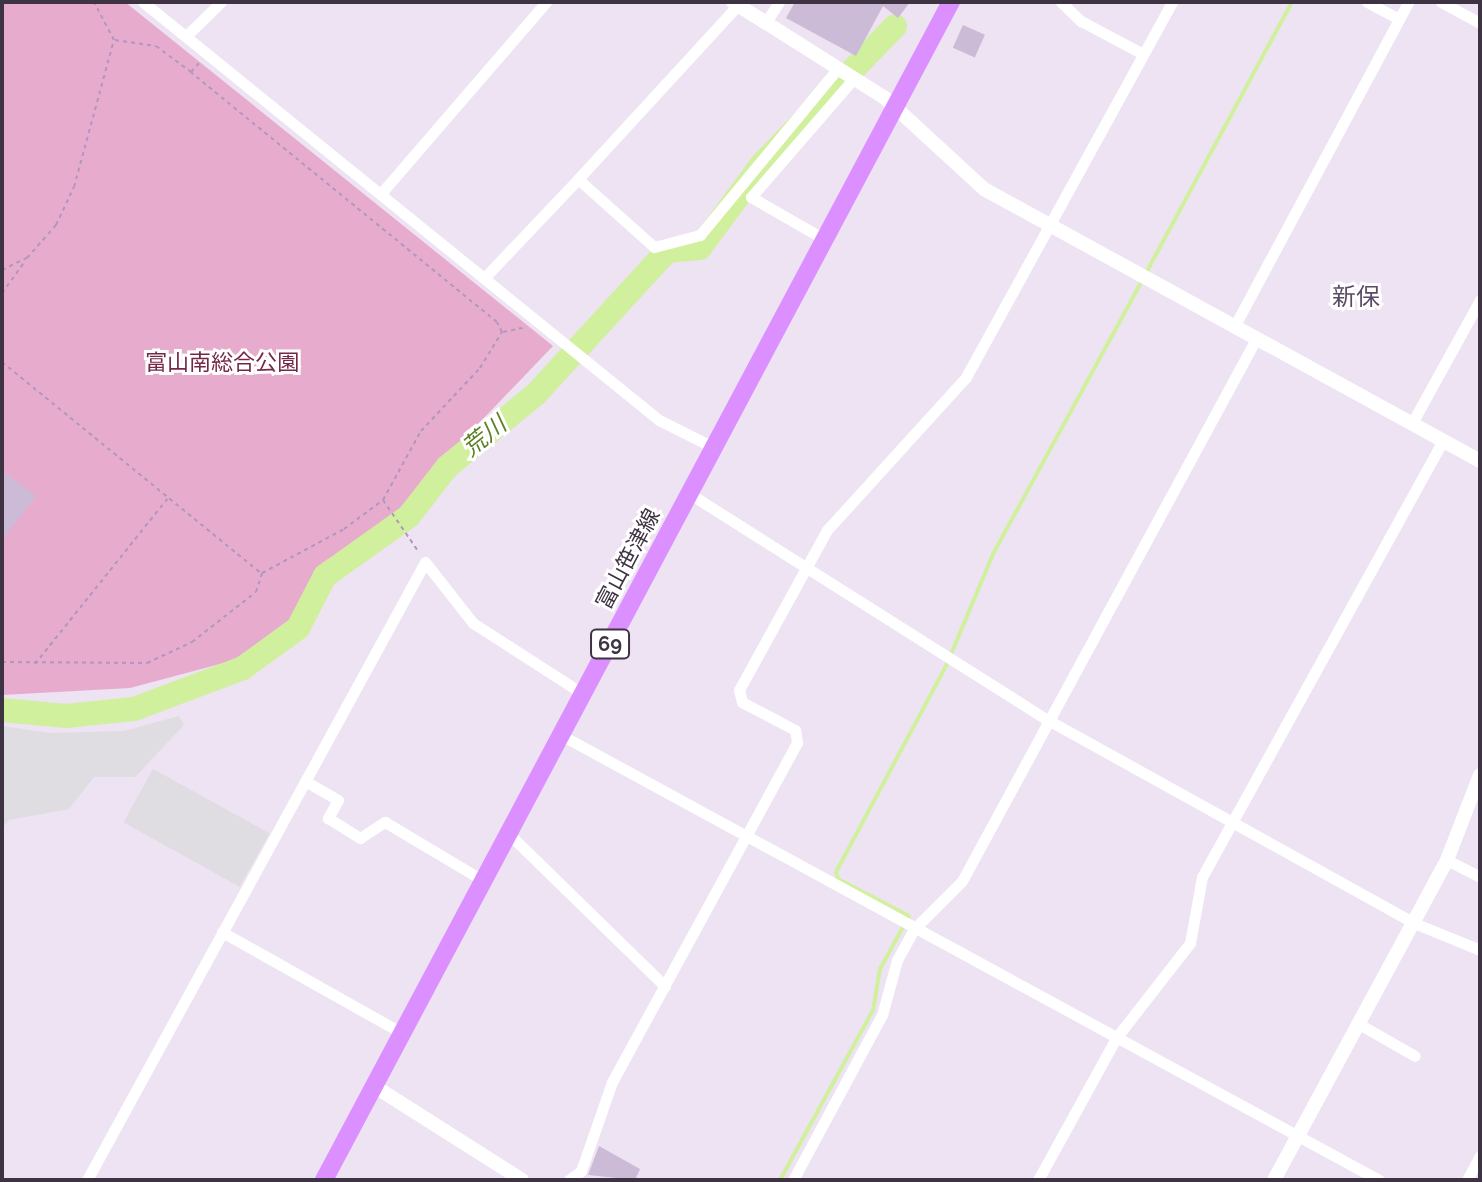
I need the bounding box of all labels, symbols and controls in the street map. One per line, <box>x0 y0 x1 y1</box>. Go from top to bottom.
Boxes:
district label: 新保 <box>1332 283 1380 311</box>
park label: 富山南総合公園 <box>145 350 299 376</box>
water label: 荒川 <box>456 410 512 462</box>
street label: 富山笹津線 <box>591 504 665 614</box>
road number: 69 <box>590 628 630 660</box>

